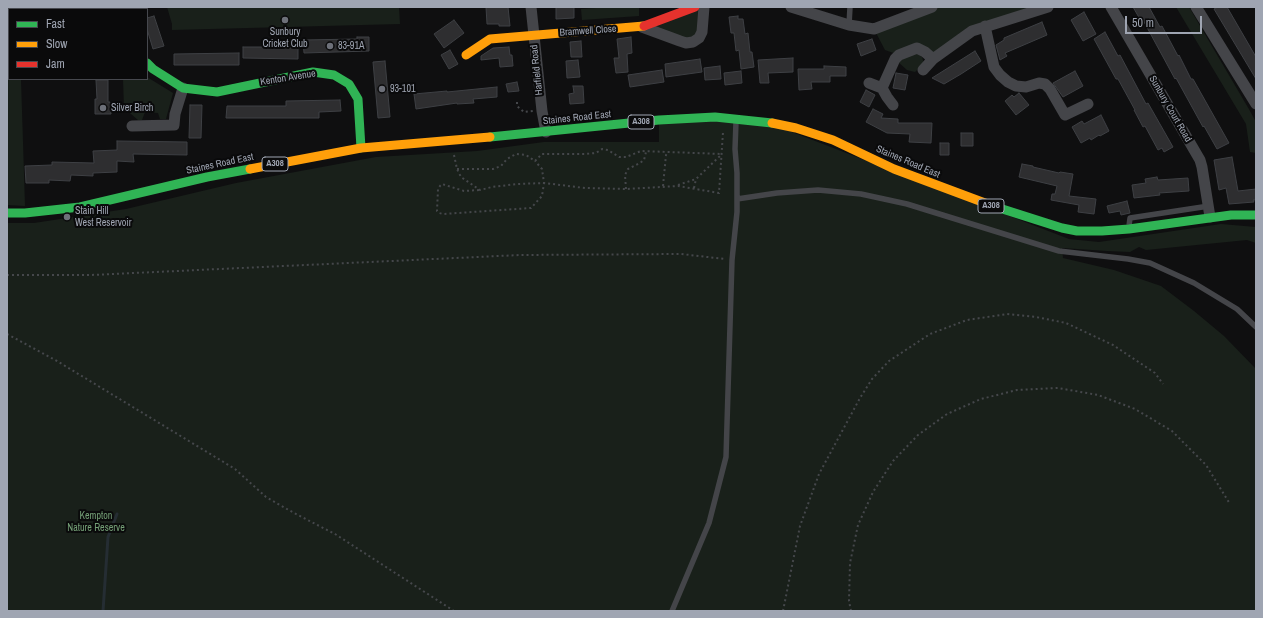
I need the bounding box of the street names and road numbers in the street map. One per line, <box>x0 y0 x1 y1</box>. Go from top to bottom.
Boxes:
street label: Bramwell Close <box>559 23 617 39</box>
street label: Harfield Road <box>528 44 546 96</box>
street label: Kenton Avenue <box>259 68 317 88</box>
street label: Sunbury Court Road <box>1146 74 1194 144</box>
street label: Staines Road East <box>542 108 612 128</box>
road number: A308 <box>628 115 654 129</box>
street label: Staines Road East <box>874 143 942 181</box>
street label: Staines Road East <box>185 151 255 177</box>
road number: A308 <box>262 157 288 171</box>
road number: A308 <box>978 199 1004 213</box>

